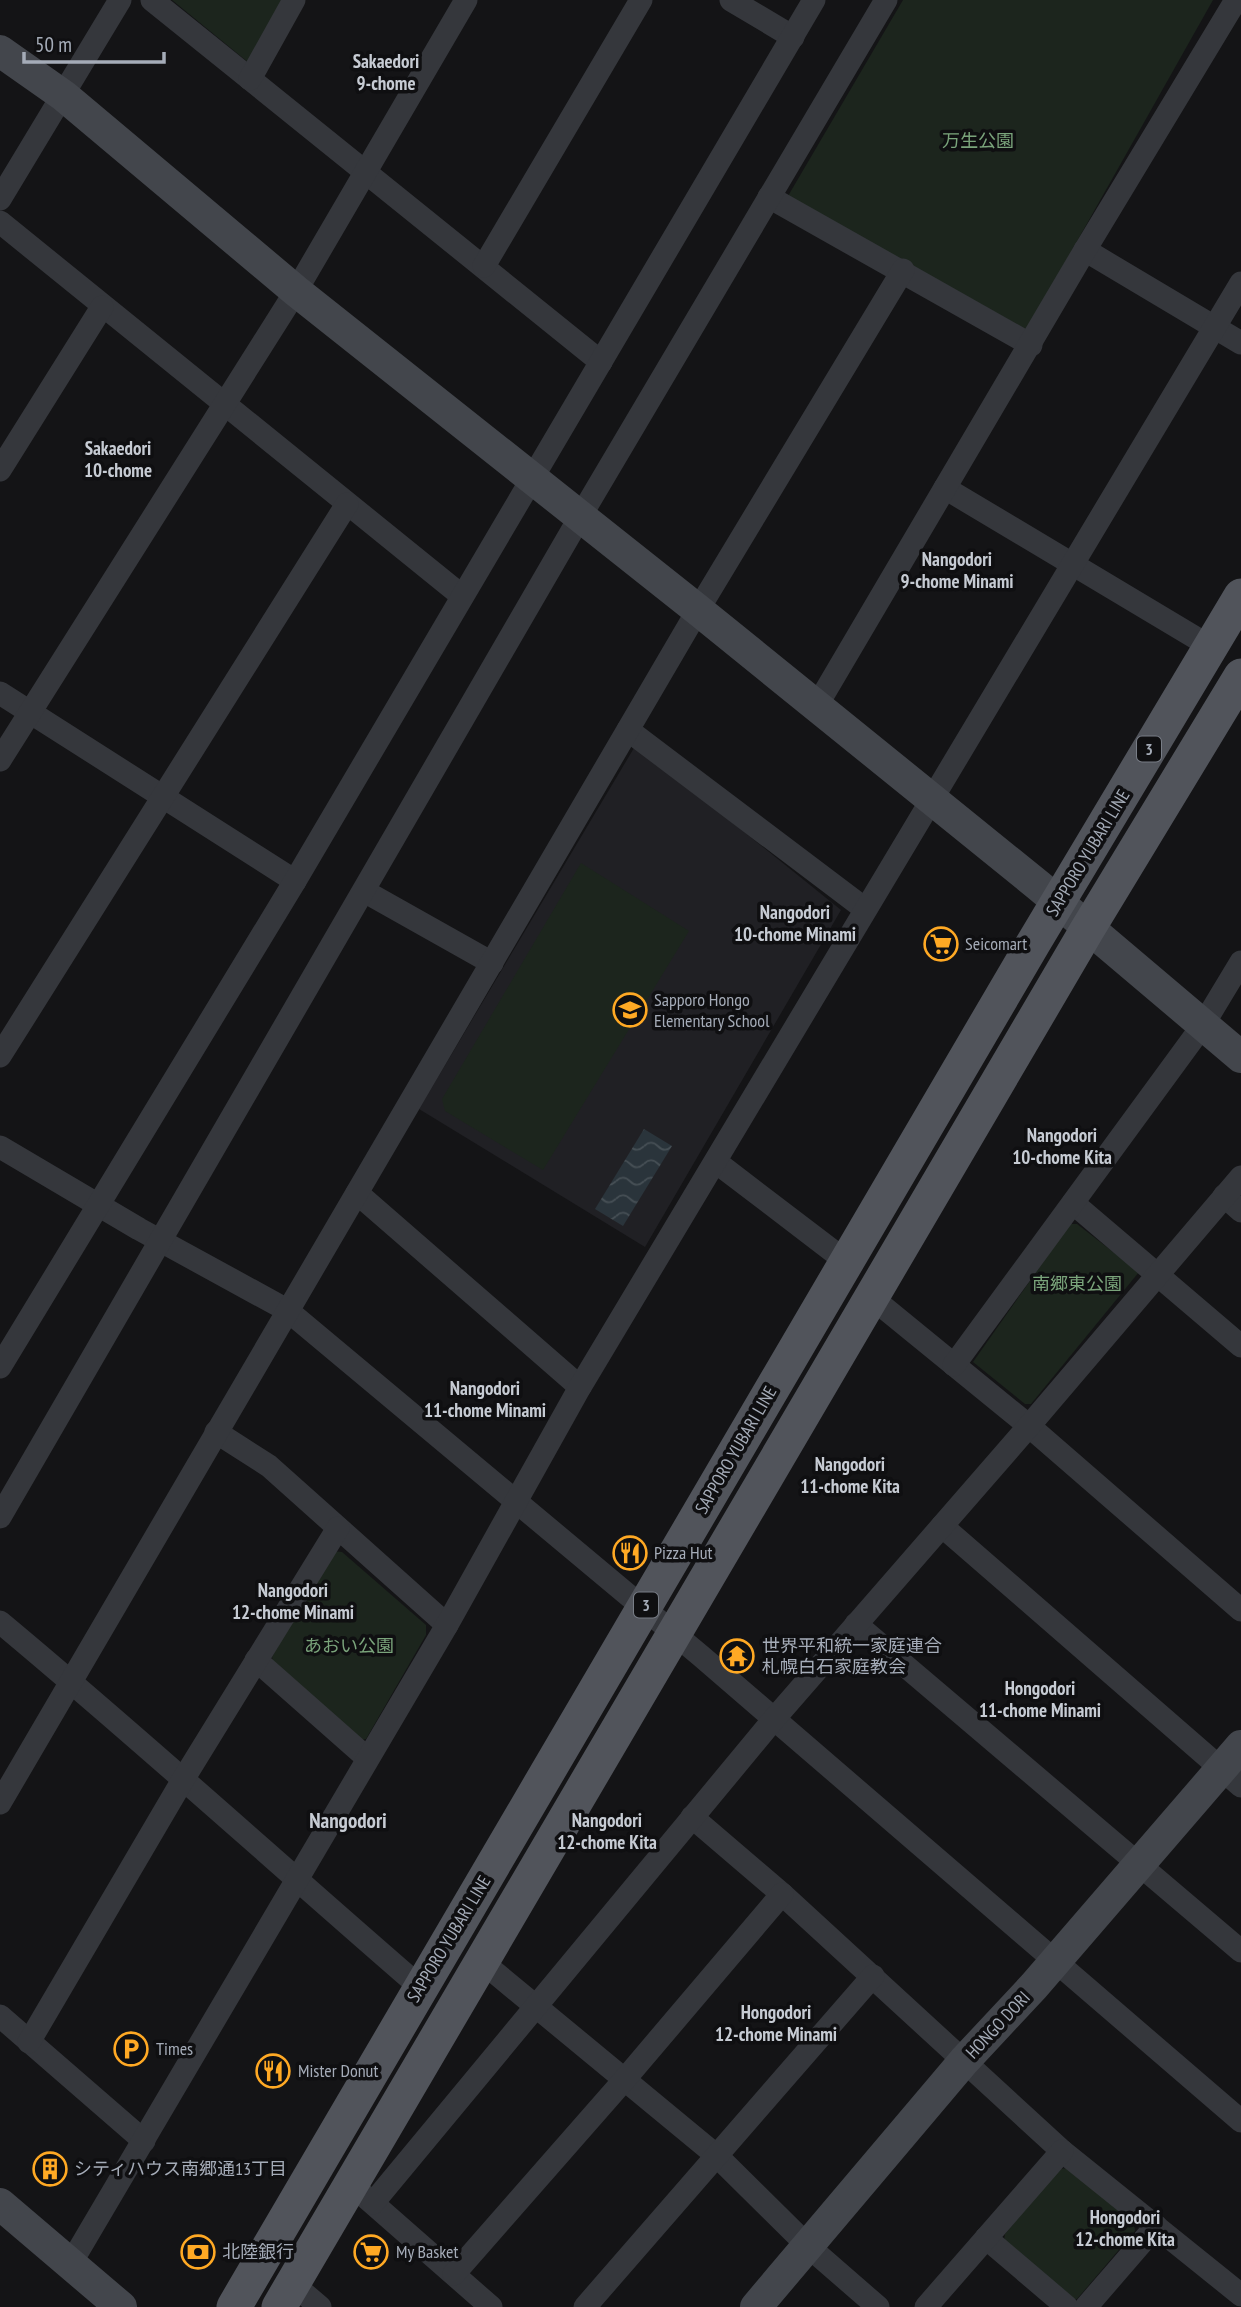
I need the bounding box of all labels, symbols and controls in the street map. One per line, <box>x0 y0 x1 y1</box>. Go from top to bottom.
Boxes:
scale bar <box>24 21 164 65</box>
text: 50 m <box>35 31 72 58</box>
district label: Sakaedori 9-chome <box>353 49 419 95</box>
park label: 万生公園 <box>942 129 1014 152</box>
district label: Sakaedori 10-chome <box>84 436 152 482</box>
district label: Nangodori 9-chome Minami <box>900 547 1014 593</box>
road number: 3 <box>1137 736 1161 762</box>
street label: SAPPORO YUBARI LINE <box>1041 785 1134 920</box>
district label: Nangodori 10-chome Minami <box>734 900 856 946</box>
supermarket icon: Seicomart <box>922 925 960 963</box>
place label: Seicomart <box>965 932 1027 955</box>
place label: Sapporo Hongo Elementary School <box>654 988 770 1032</box>
school or university icon: Sapporo Hongo Elementary School <box>611 991 649 1029</box>
district label: Nangodori 10-chome Kita <box>1012 1123 1112 1169</box>
park label: 南郷東公園 <box>1032 1272 1122 1295</box>
district label: Nangodori 11-chome Minami <box>424 1376 546 1422</box>
street label: SAPPORO YUBARI LINE <box>690 1382 781 1518</box>
district label: Nangodori 11-chome Kita <box>800 1452 900 1498</box>
restaurant icon: Pizza Hut <box>611 1534 649 1572</box>
place label: Pizza Hut <box>654 1541 712 1564</box>
district label: Nangodori 12-chome Minami <box>232 1578 354 1624</box>
road number: 3 <box>634 1592 658 1618</box>
park label: あおい公園 <box>304 1634 394 1657</box>
place label: 世界平和統一家庭連合 札幌白石家庭教会 <box>762 1634 942 1678</box>
temple icon: 世界平和統一家庭連合 札幌白石家庭教会 <box>718 1637 756 1675</box>
district label: Hongodori 11-chome Minami <box>979 1676 1101 1722</box>
district label: Nangodori <box>309 1807 387 1834</box>
district label: Nangodori 12-chome Kita <box>557 1808 657 1854</box>
street label: SAPPORO YUBARI LINE <box>402 1871 495 2006</box>
street label: HONGO DORI <box>961 1986 1035 2063</box>
district label: Hongodori 12-chome Minami <box>715 2000 837 2046</box>
parking icon: Times <box>112 2030 150 2068</box>
place label: Times <box>156 2037 193 2060</box>
restaurant icon: Mister Donut <box>254 2052 292 2090</box>
place label: Mister Donut <box>298 2059 378 2082</box>
building icon: シティハウス南郷通13丁目 <box>31 2150 69 2188</box>
place label: シティハウス南郷通13丁目 <box>74 2157 287 2180</box>
district label: Hongodori 12-chome Kita <box>1075 2205 1175 2251</box>
bank icon: 北陸銀行 <box>179 2233 217 2271</box>
supermarket icon: My Basket <box>352 2233 390 2271</box>
place label: 北陸銀行 <box>222 2240 294 2263</box>
place label: My Basket <box>396 2240 459 2263</box>

